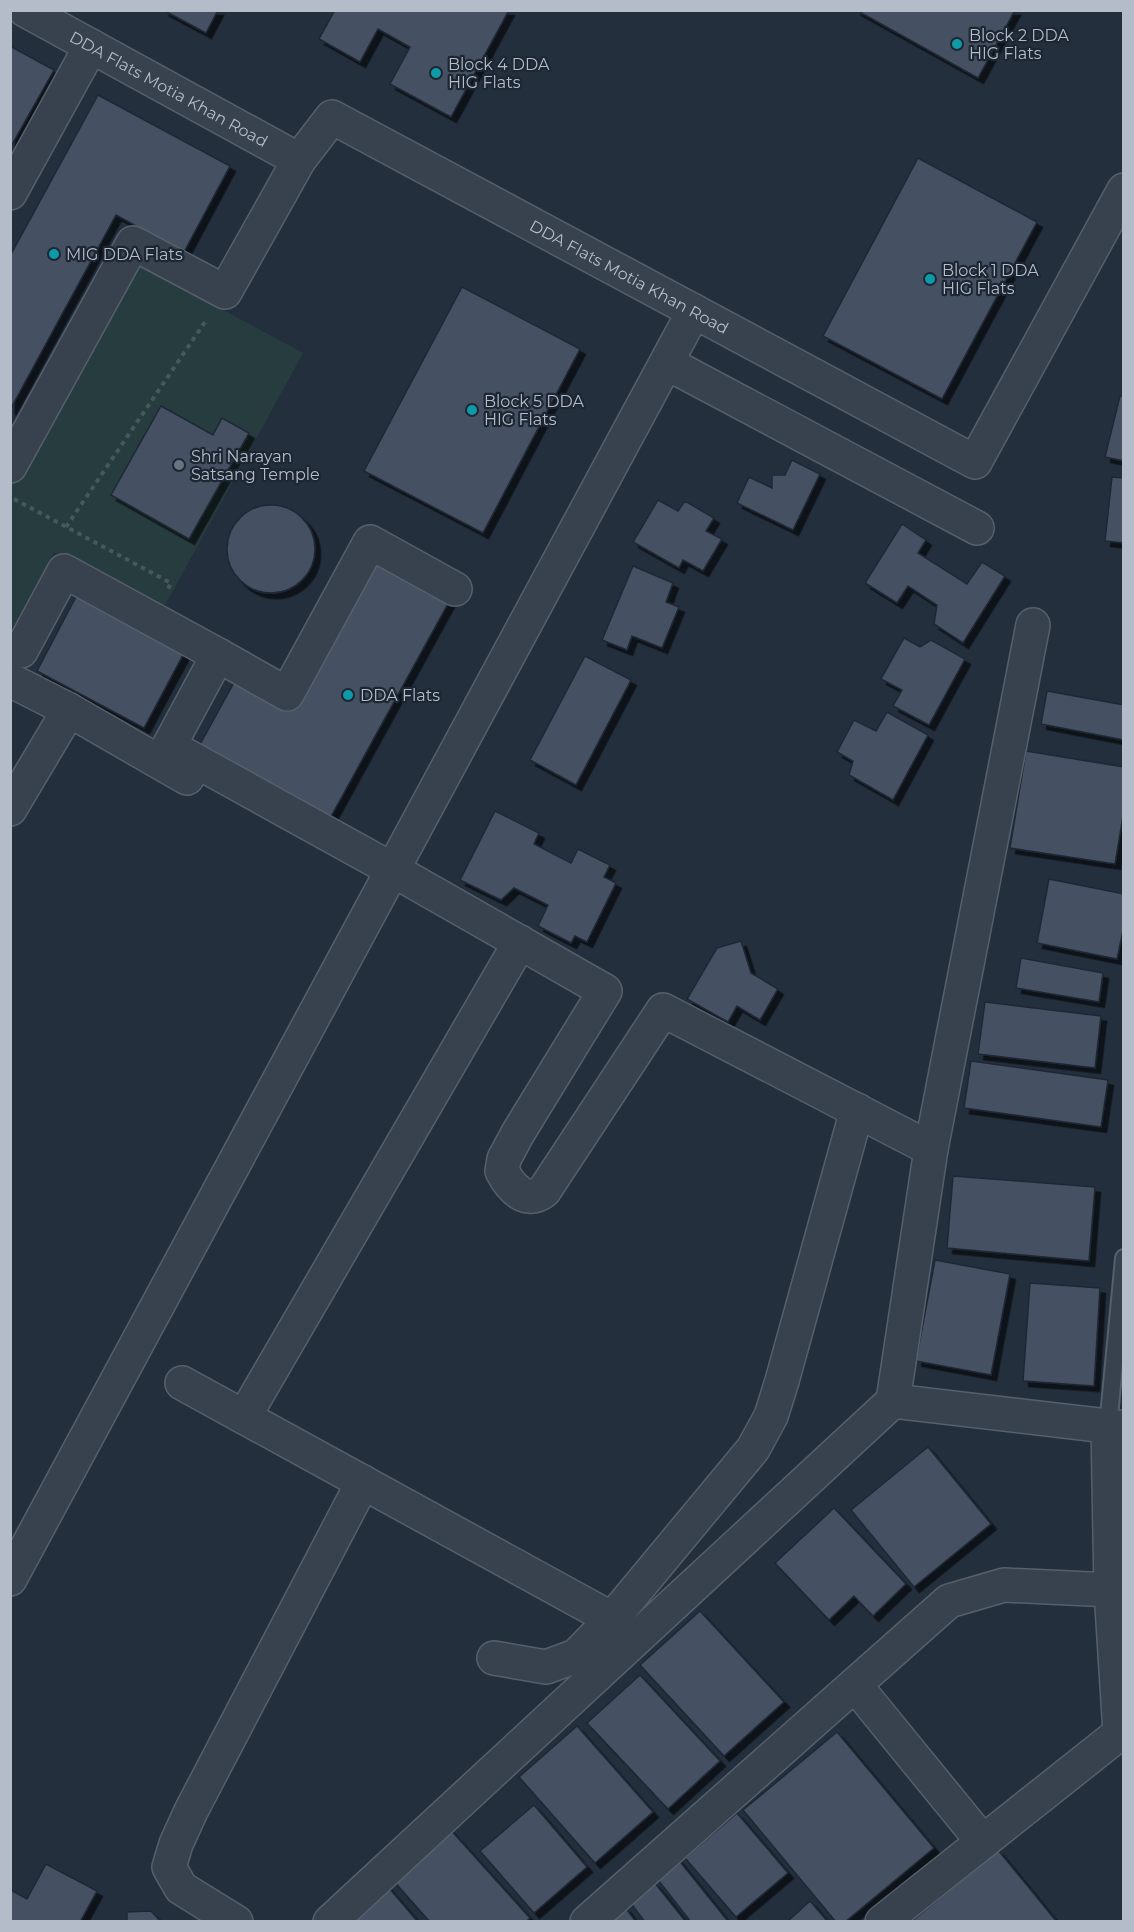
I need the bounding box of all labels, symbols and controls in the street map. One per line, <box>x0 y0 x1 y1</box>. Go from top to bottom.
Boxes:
place label: Block 2 DDA HIG Flats <box>969 26 1070 63</box>
street label: DDA Flats Motia Khan Road <box>66 27 271 151</box>
marker: Block 2 DDA HIG Flats <box>950 37 964 51</box>
place label: Block 4 DDA HIG Flats <box>448 55 550 92</box>
marker: Block 4 DDA HIG Flats <box>429 66 443 80</box>
street label: DDA Flats Motia Khan Road <box>526 216 732 338</box>
place label: MIG DDA Flats <box>66 245 183 264</box>
marker: MIG DDA Flats <box>47 247 61 261</box>
place label: Block 1 DDA HIG Flats <box>942 261 1039 298</box>
marker: Block 1 DDA HIG Flats <box>923 272 937 286</box>
place label: Block 5 DDA HIG Flats <box>484 392 585 429</box>
marker: Block 5 DDA HIG Flats <box>465 403 479 417</box>
place label: Shri Narayan Satsang Temple <box>191 447 320 484</box>
marker: Shri Narayan Satsang Temple <box>172 458 186 472</box>
place label: DDA Flats <box>360 686 440 705</box>
marker: DDA Flats <box>341 688 355 702</box>

